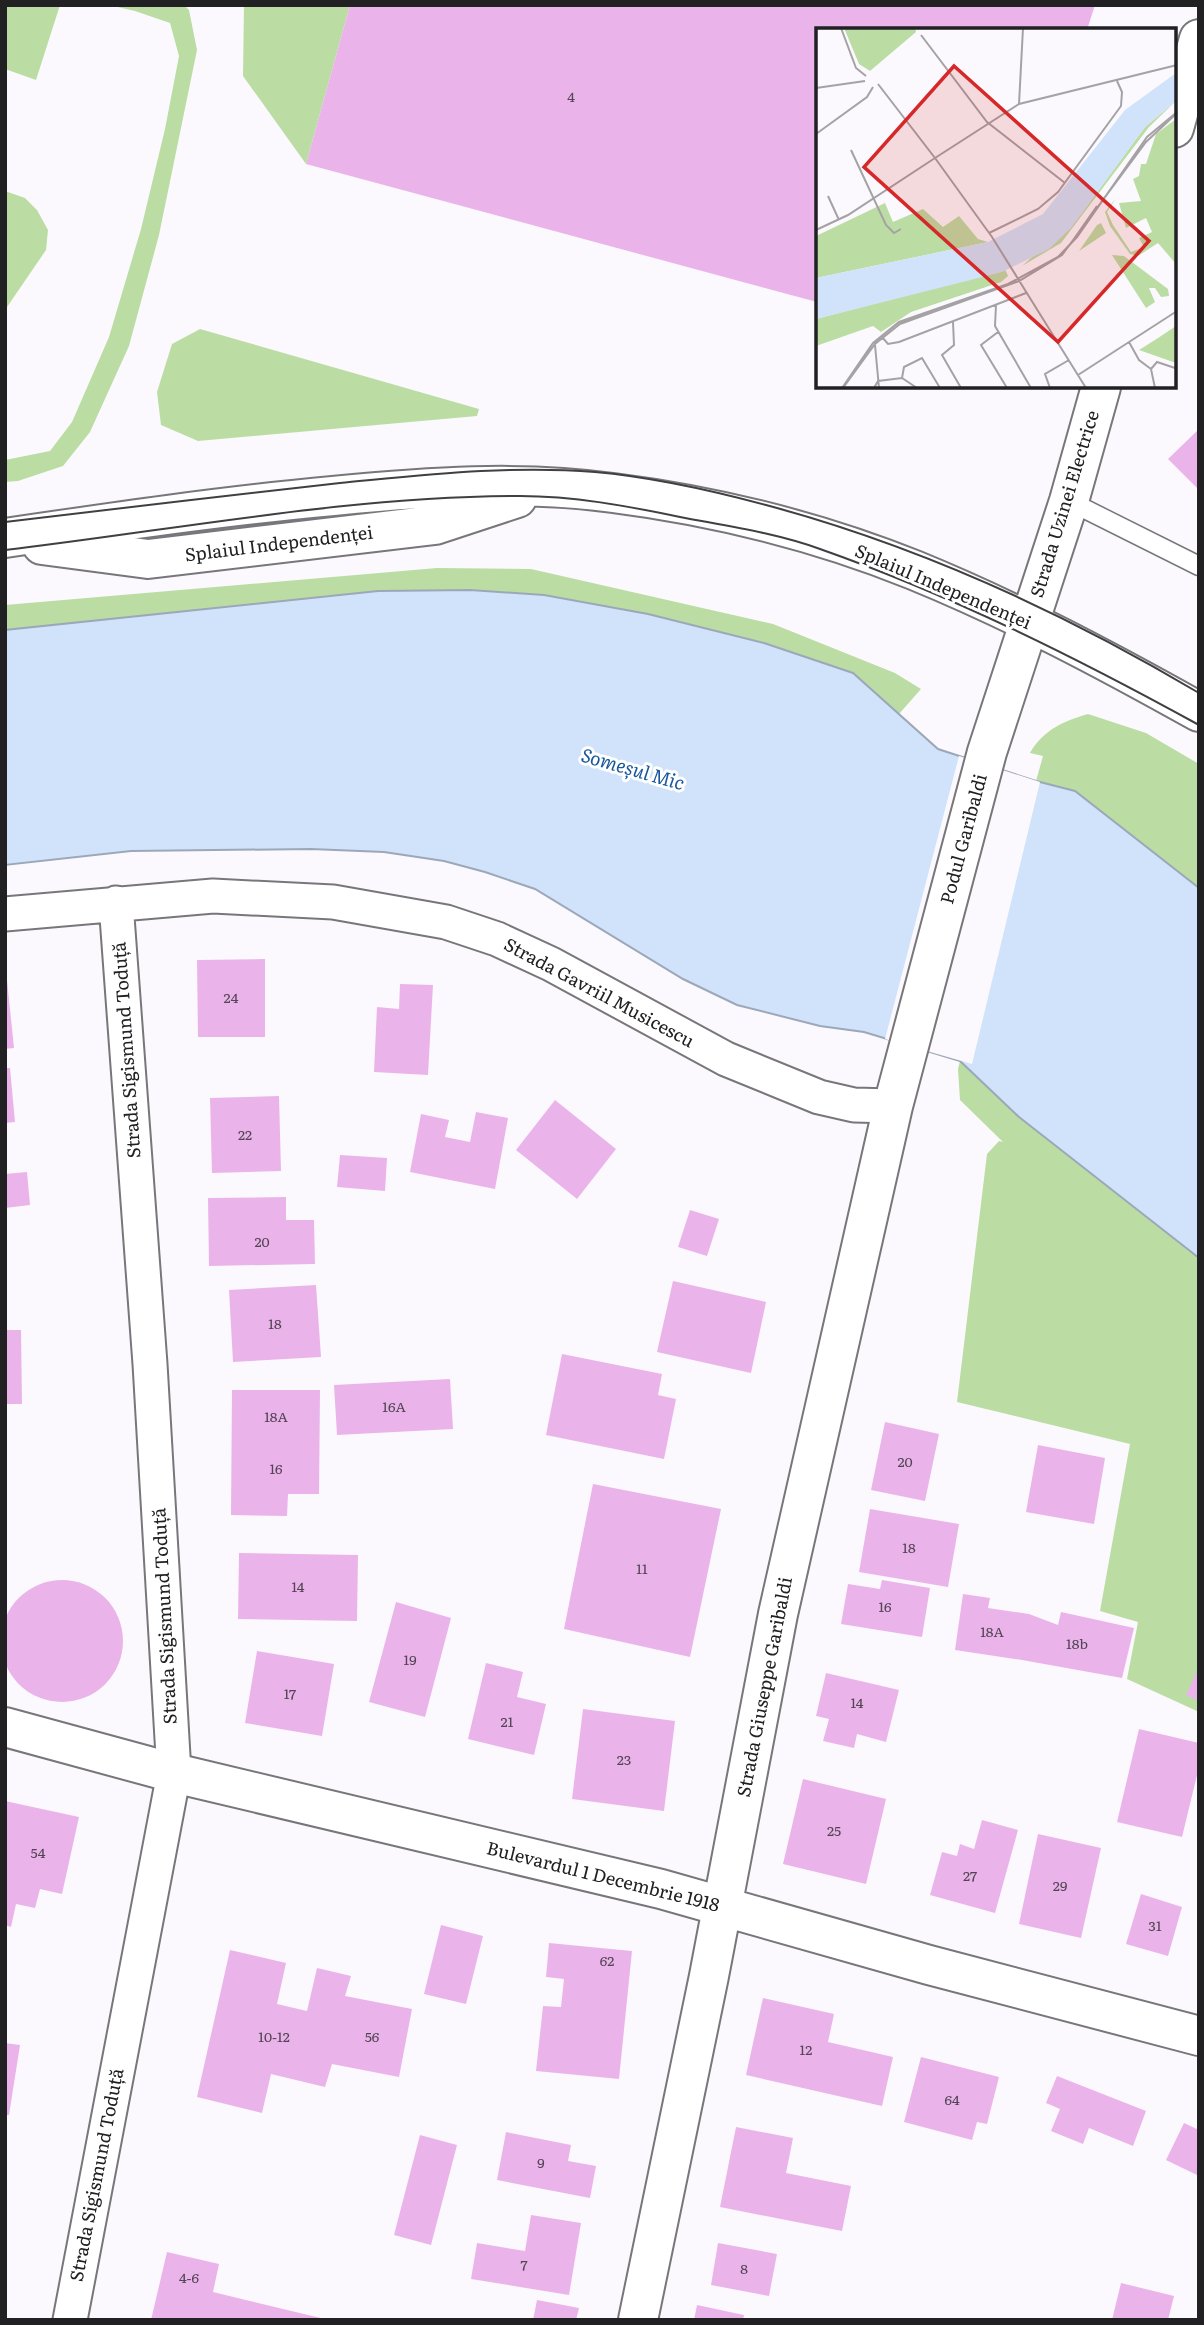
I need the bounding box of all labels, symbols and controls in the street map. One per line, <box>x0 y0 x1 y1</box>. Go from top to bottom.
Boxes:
inset map <box>816 28 1176 388</box>
house number: 4 <box>567 86 575 106</box>
street label: Strada Uzinei Electrice <box>1022 407 1105 601</box>
street label: Splaiul Independenței <box>183 518 375 567</box>
street label: Splaiul Independenței <box>851 536 1036 635</box>
water label: Someșul Mic <box>578 740 688 796</box>
street label: Podul Garibaldi <box>932 770 993 907</box>
street label: Strada Gavriil Musicescu <box>500 930 700 1053</box>
street label: Strada Sigismund Toduță <box>104 941 147 1159</box>
house number: 24 <box>224 987 239 1007</box>
house number: 22 <box>238 1124 252 1144</box>
house number: 20 <box>254 1231 270 1251</box>
house number: 18 <box>268 1313 282 1333</box>
house number: 16A <box>382 1396 406 1416</box>
house number: 18A <box>264 1406 289 1426</box>
house number: 20 <box>897 1451 913 1471</box>
house number: 16 <box>269 1458 283 1478</box>
street label: Strada Sigismund Toduță <box>144 1507 183 1725</box>
house number: 18 <box>902 1537 916 1557</box>
house number: 11 <box>636 1558 648 1578</box>
street label: Strada Giuseppe Garibaldi <box>729 1574 798 1799</box>
house number: 14 <box>292 1576 305 1596</box>
house number: 16 <box>878 1596 892 1616</box>
house number: 18A <box>980 1621 1005 1641</box>
house number: 18b <box>1066 1633 1088 1653</box>
house number: 19 <box>403 1649 417 1669</box>
house number: 17 <box>284 1683 296 1703</box>
house number: 14 <box>851 1692 864 1712</box>
house number: 21 <box>501 1711 514 1731</box>
house number: 23 <box>617 1749 631 1769</box>
house number: 25 <box>827 1820 841 1840</box>
street label: Bulevardul 1 Decembrie 1918 <box>484 1833 723 1918</box>
house number: 54 <box>31 1842 46 1862</box>
house number: 27 <box>963 1865 977 1885</box>
house number: 29 <box>1053 1875 1067 1895</box>
house number: 31 <box>1148 1915 1162 1935</box>
house number: 62 <box>600 1950 614 1970</box>
house number: 10-12 <box>258 2026 290 2046</box>
house number: 56 <box>365 2026 380 2046</box>
house number: 12 <box>800 2039 812 2059</box>
street label: Strada Sigismund Toduță <box>62 2065 130 2284</box>
house number: 64 <box>944 2089 960 2109</box>
house number: 9 <box>537 2152 545 2172</box>
house number: 7 <box>520 2254 528 2274</box>
house number: 8 <box>740 2258 748 2278</box>
house number: 4-6 <box>179 2267 200 2287</box>

